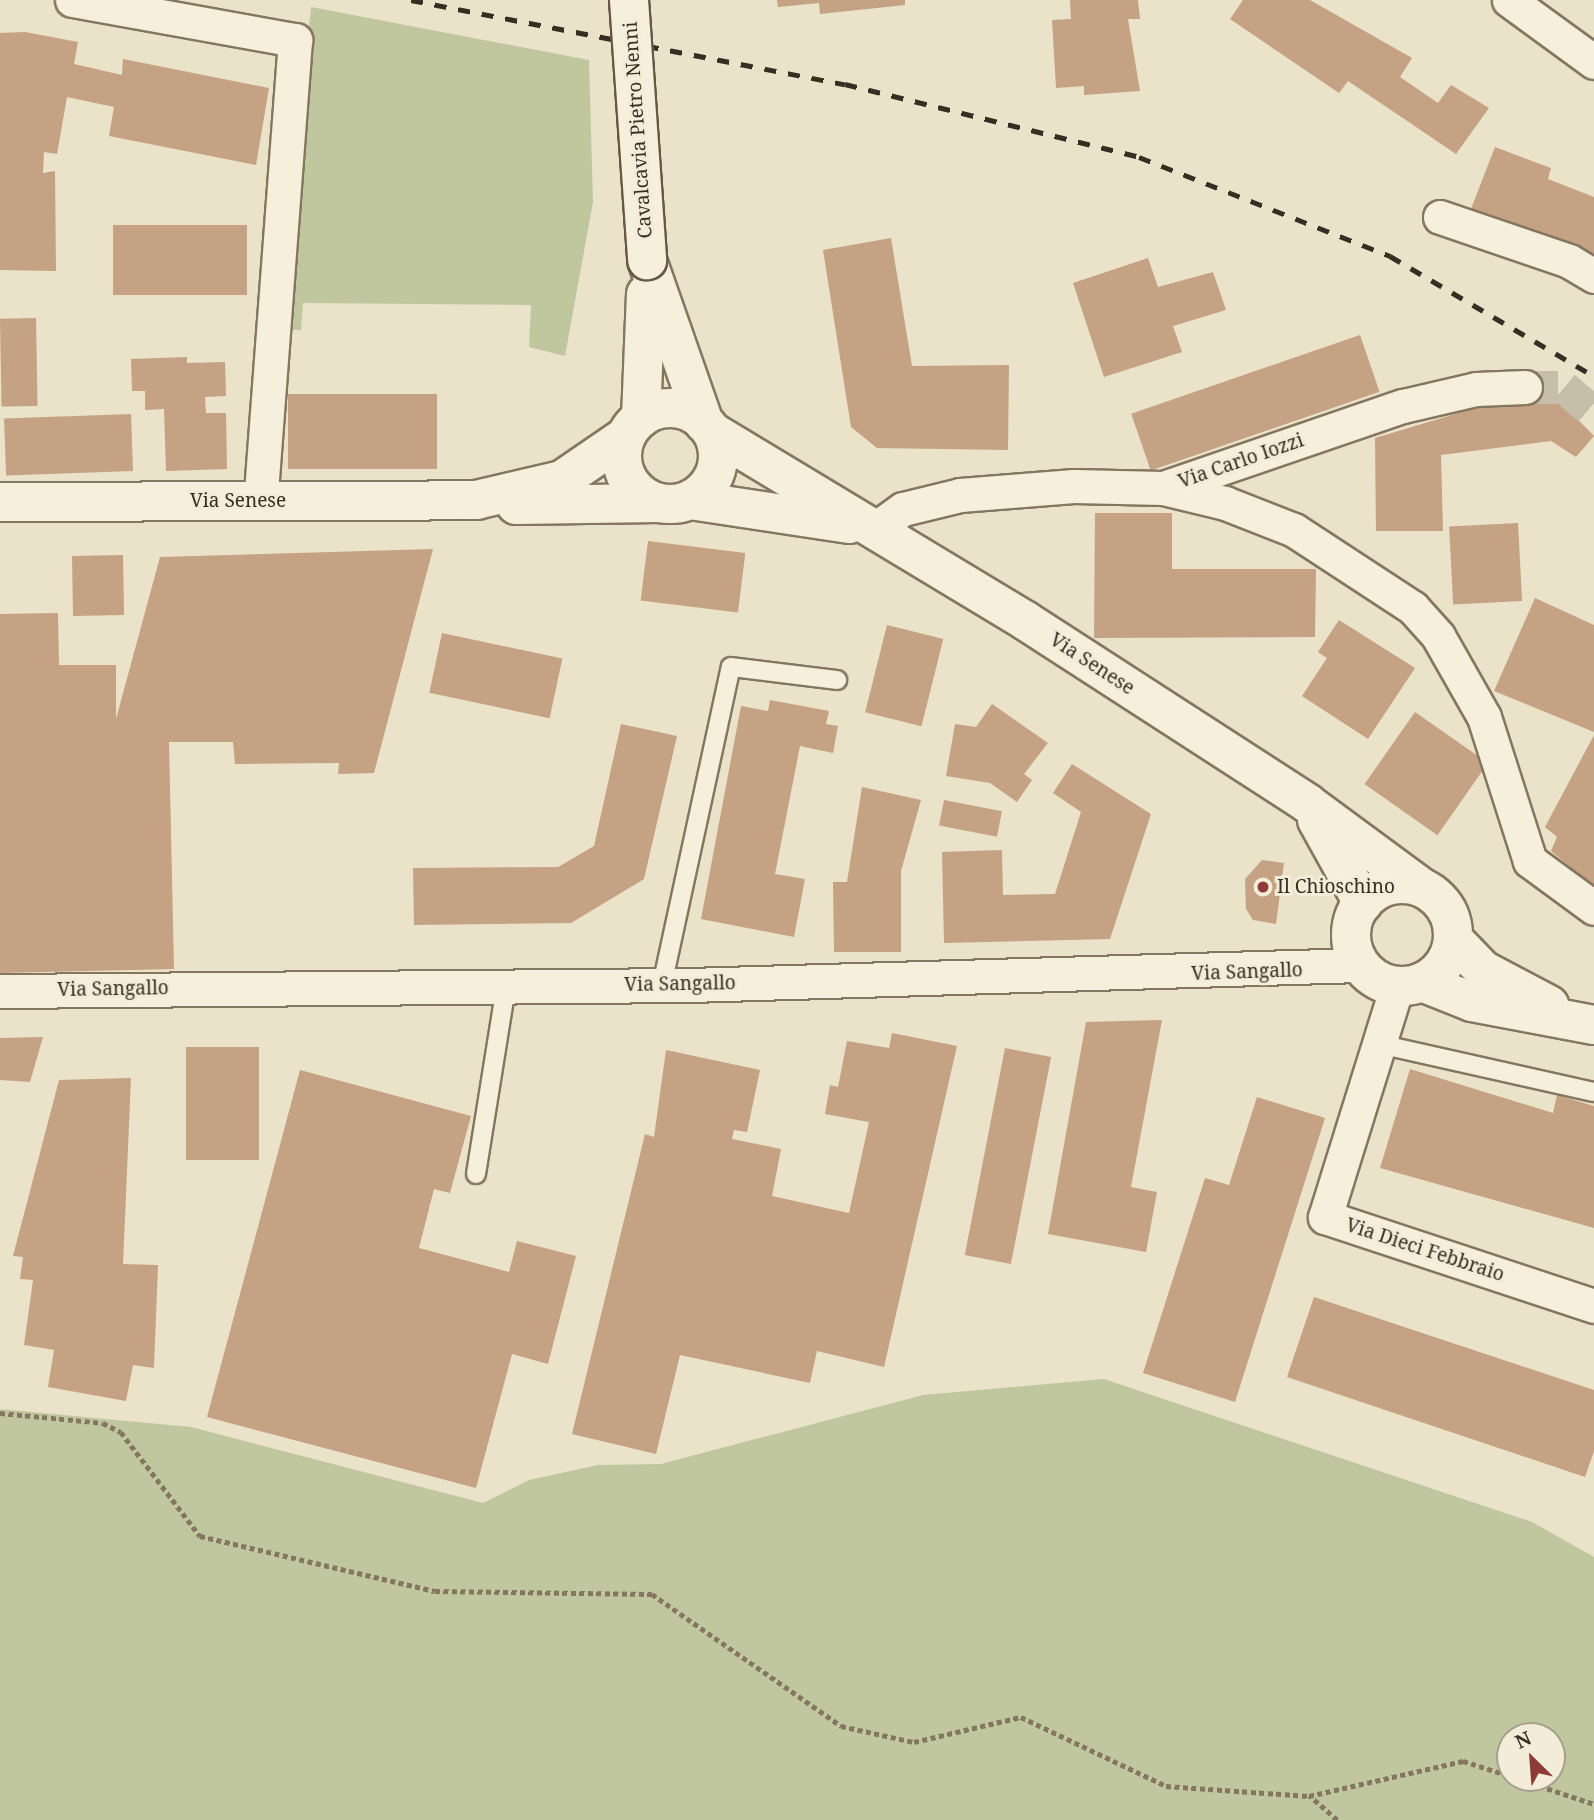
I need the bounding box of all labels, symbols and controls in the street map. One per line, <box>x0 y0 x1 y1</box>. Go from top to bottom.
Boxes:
street label: Cavalcavia Pietro Nenni <box>619 21 657 239</box>
street label: Via Carlo Iozzi <box>1175 429 1307 493</box>
street label: Via Senese <box>190 490 286 512</box>
street label: Via Senese <box>1045 628 1139 700</box>
place label: Il Chioschino <box>1277 876 1395 898</box>
marker: Il Chioschino <box>1255 879 1271 895</box>
street label: Via Sangallo <box>1191 959 1303 985</box>
street label: Via Sangallo <box>624 972 736 996</box>
street label: Via Sangallo <box>57 977 169 1001</box>
street label: Via Dieci Febbraio <box>1343 1214 1507 1286</box>
north arrow <box>1496 1722 1566 1792</box>
text: N <box>1511 1725 1535 1755</box>

